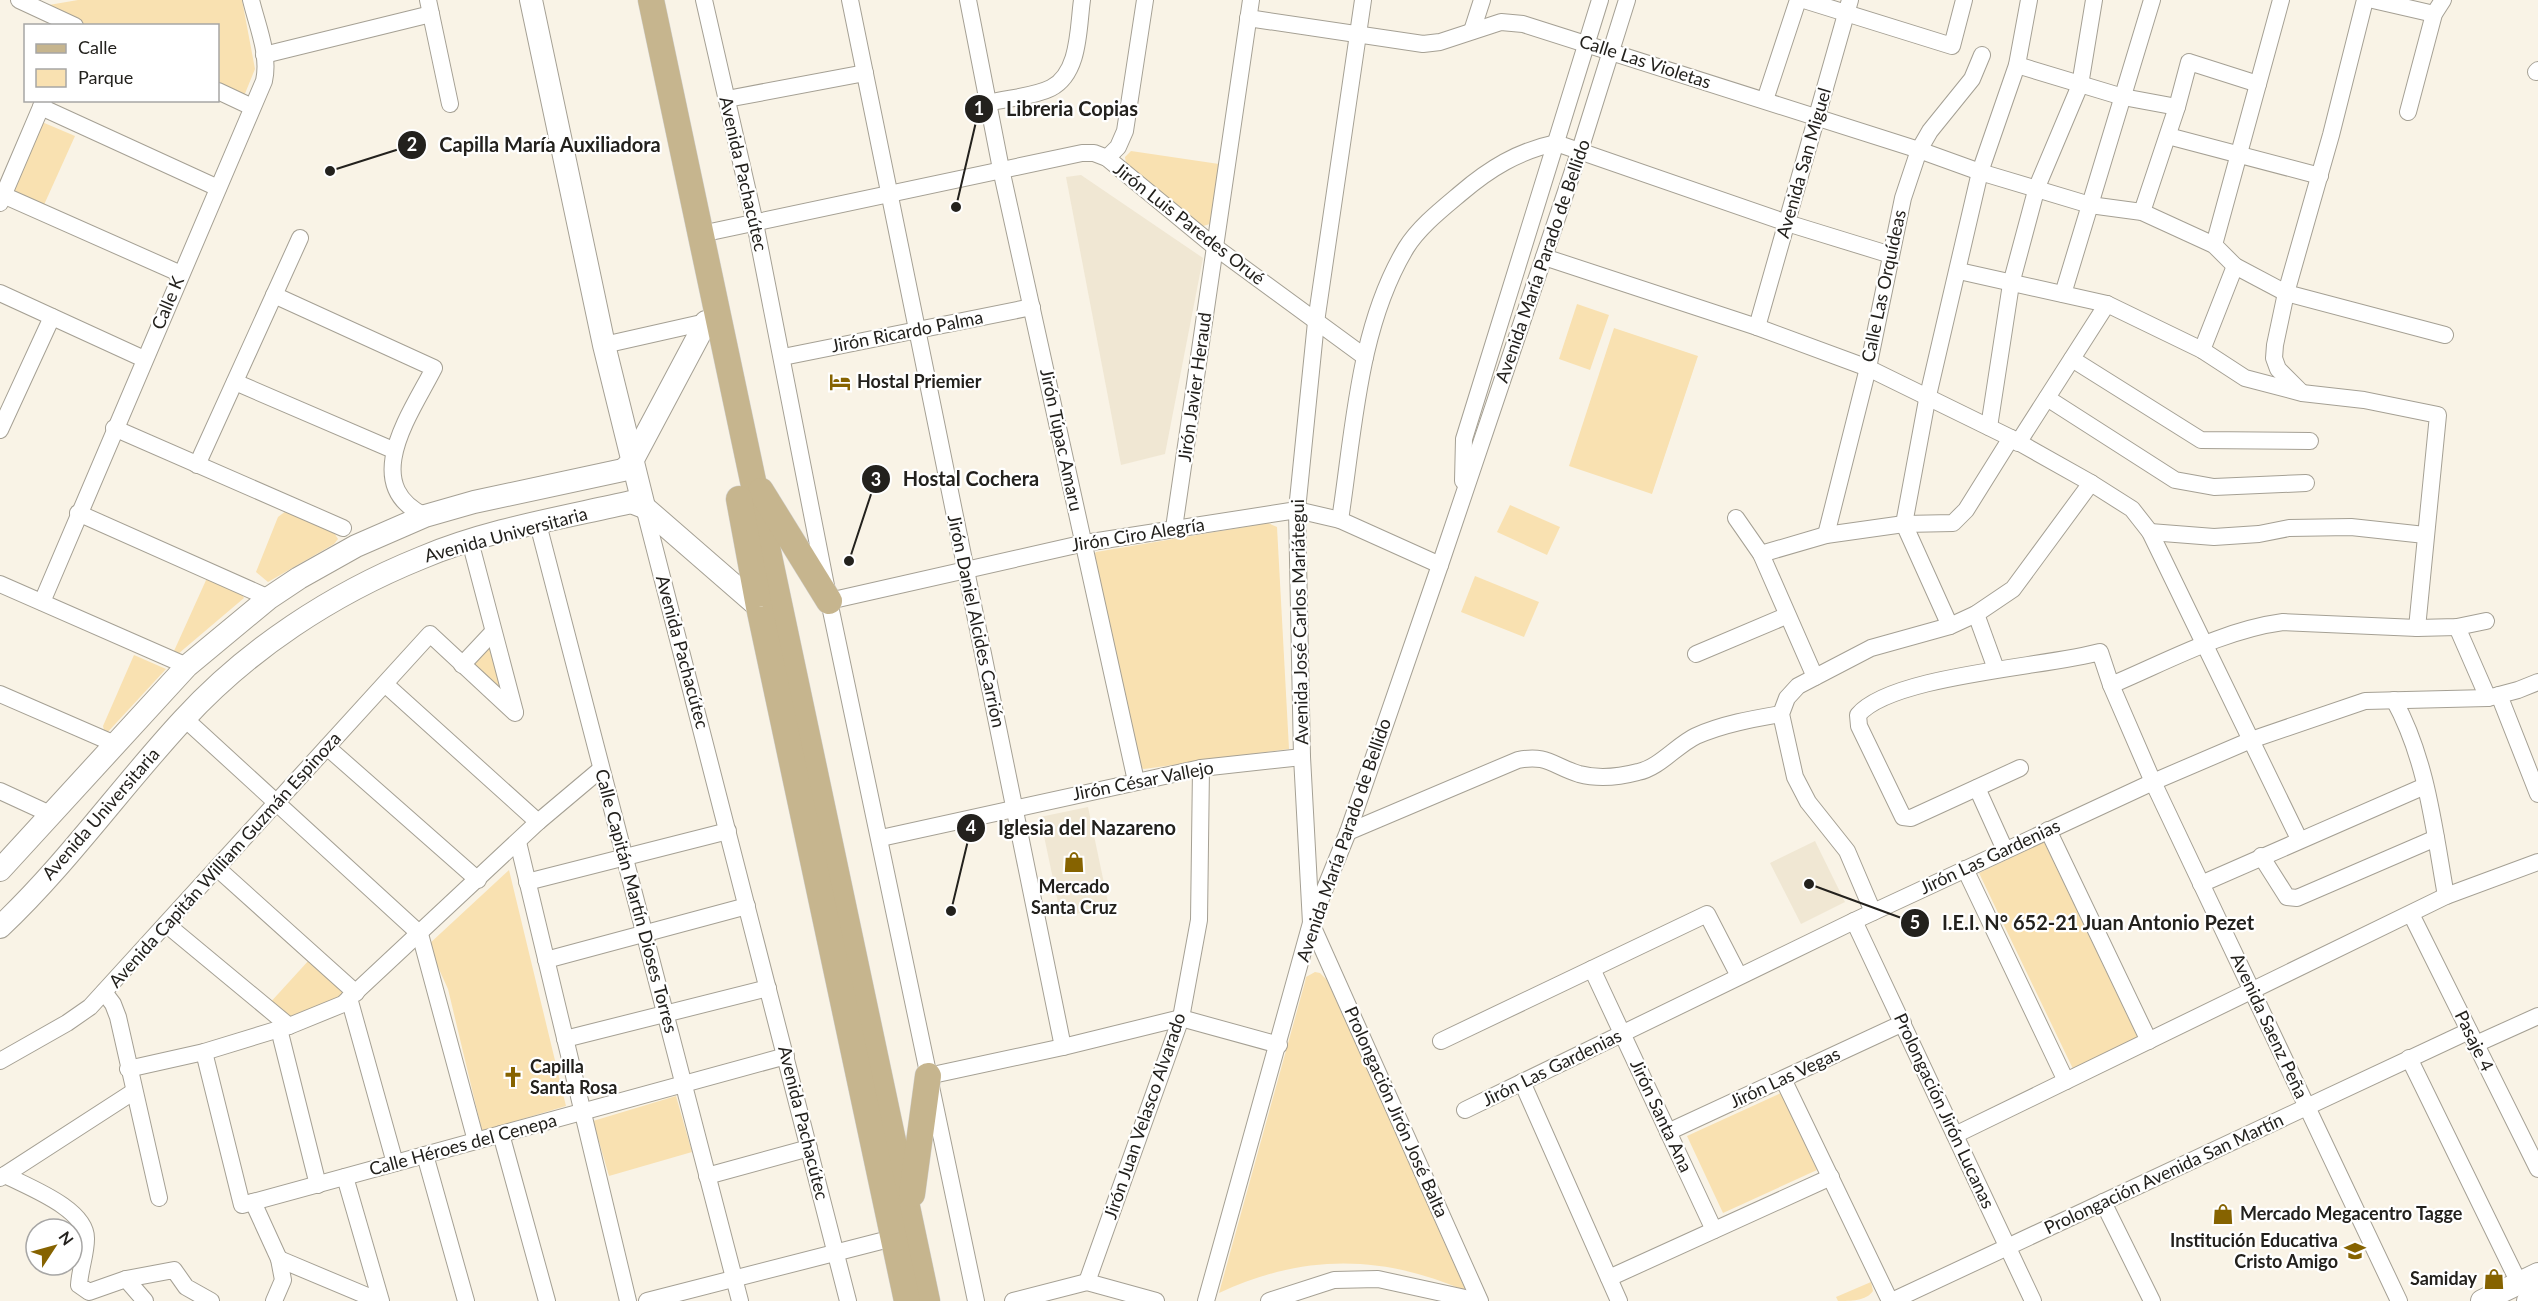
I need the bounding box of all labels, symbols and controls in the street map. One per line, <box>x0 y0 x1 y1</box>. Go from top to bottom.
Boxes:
legend <box>24 24 219 102</box>
street label: Calle Las Violetas <box>1577 29 1714 93</box>
text: Calle <box>78 36 117 58</box>
text: Parque <box>78 66 133 88</box>
street label: Avenida San Miguel <box>1771 85 1835 240</box>
callout: Libreria Copias <box>964 90 1150 128</box>
street label: Avenida Pachacútec <box>715 94 773 254</box>
text: Libreria Copias <box>1006 96 1138 120</box>
text: 1 <box>974 97 984 119</box>
callout: Capilla María Auxiliadora <box>397 126 673 164</box>
text: Capilla María Auxiliadora <box>439 132 661 156</box>
text: 2 <box>407 133 417 155</box>
street label: Avenida María Parado de Bellido <box>1490 136 1594 385</box>
street label: Jirón Luis Paredes Orué <box>1110 157 1270 289</box>
street label: Calle Las Orquídeas <box>1856 207 1910 364</box>
street label: Calle K <box>146 273 188 332</box>
street label: Jirón Ricardo Palma <box>829 305 985 357</box>
street label: Jirón Javier Heraud <box>1173 311 1215 463</box>
street label: Jirón Túpac Amaru <box>1036 366 1088 513</box>
hotel icon: Hostal Priemier <box>828 370 852 394</box>
place label: Hostal Priemier <box>857 370 982 392</box>
callout: Hostal Cochera <box>861 460 1051 498</box>
text: Hostal Cochera <box>903 466 1039 490</box>
text: 3 <box>871 468 881 490</box>
street label: Avenida José Carlos Mariátegui <box>1286 499 1312 745</box>
street label: Avenida Universitaria <box>422 502 590 566</box>
street label: Jirón Daniel Alcides Carrión <box>944 512 1010 729</box>
street label: Jirón Ciro Alegría <box>1070 513 1206 555</box>
street label: Avenida Pachacútec <box>652 572 714 731</box>
street label: Avenida María Parado de Bellido <box>1291 715 1395 964</box>
street label: Avenida Capitán William Guzmán Espinoza <box>104 727 345 992</box>
street label: Avenida Universitaria <box>37 743 164 884</box>
street label: Jirón César Vallejo <box>1070 756 1215 804</box>
street label: Calle Capitán Martín Dioses Torres <box>591 766 683 1035</box>
callout: Iglesia del Nazareno <box>956 809 1187 847</box>
street label: Jirón Las Gardenias <box>1916 814 2063 898</box>
text: Iglesia del Nazareno <box>998 815 1176 839</box>
text: 4 <box>966 816 976 838</box>
shop icon: Mercado Santa Cruz <box>1062 850 1086 874</box>
place label: Mercado Santa Cruz <box>1031 875 1117 918</box>
callout: I.E.I. N° 652-21 Juan Antonio Pezet <box>1900 904 2267 942</box>
text: I.E.I. N° 652-21 Juan Antonio Pezet <box>1942 910 2255 934</box>
text: 5 <box>1910 911 1920 933</box>
street label: Avenida Saenz Peña <box>2227 949 2313 1102</box>
street label: Prolongación Jirón José Balta <box>1340 1003 1454 1221</box>
street label: Pasaje 4 <box>2451 1006 2499 1075</box>
street label: Prolongación Jirón Lucanas <box>1890 1009 2000 1212</box>
street label: Jirón Juan Velasco Alvarado <box>1098 1010 1190 1222</box>
street label: Jirón Las Gardenias <box>1478 1024 1625 1110</box>
street label: Jirón Las Vegas <box>1726 1042 1843 1112</box>
street label: Avenida Pachacútec <box>774 1043 834 1203</box>
place label: Capilla Santa Rosa <box>530 1055 617 1098</box>
street label: Jirón Santa Ana <box>1626 1056 1698 1175</box>
church icon: Capilla Santa Rosa <box>501 1065 525 1089</box>
street label: Calle Héroes del Cenepa <box>367 1108 559 1180</box>
street label: Prolongación Avenida San Martín <box>2041 1108 2287 1238</box>
shop icon: Mercado Megacentro Tagge <box>2211 1202 2235 1226</box>
place label: Mercado Megacentro Tagge <box>2240 1202 2463 1224</box>
north arrow <box>24 1217 84 1277</box>
text: N <box>55 1227 78 1248</box>
place label: Institución Educativa Cristo Amigo <box>2170 1229 2338 1272</box>
school or university icon: Institución Educativa Cristo Amigo <box>2343 1239 2367 1263</box>
place label: Samiday <box>2410 1267 2478 1289</box>
shop icon: Samiday <box>2482 1267 2506 1291</box>

